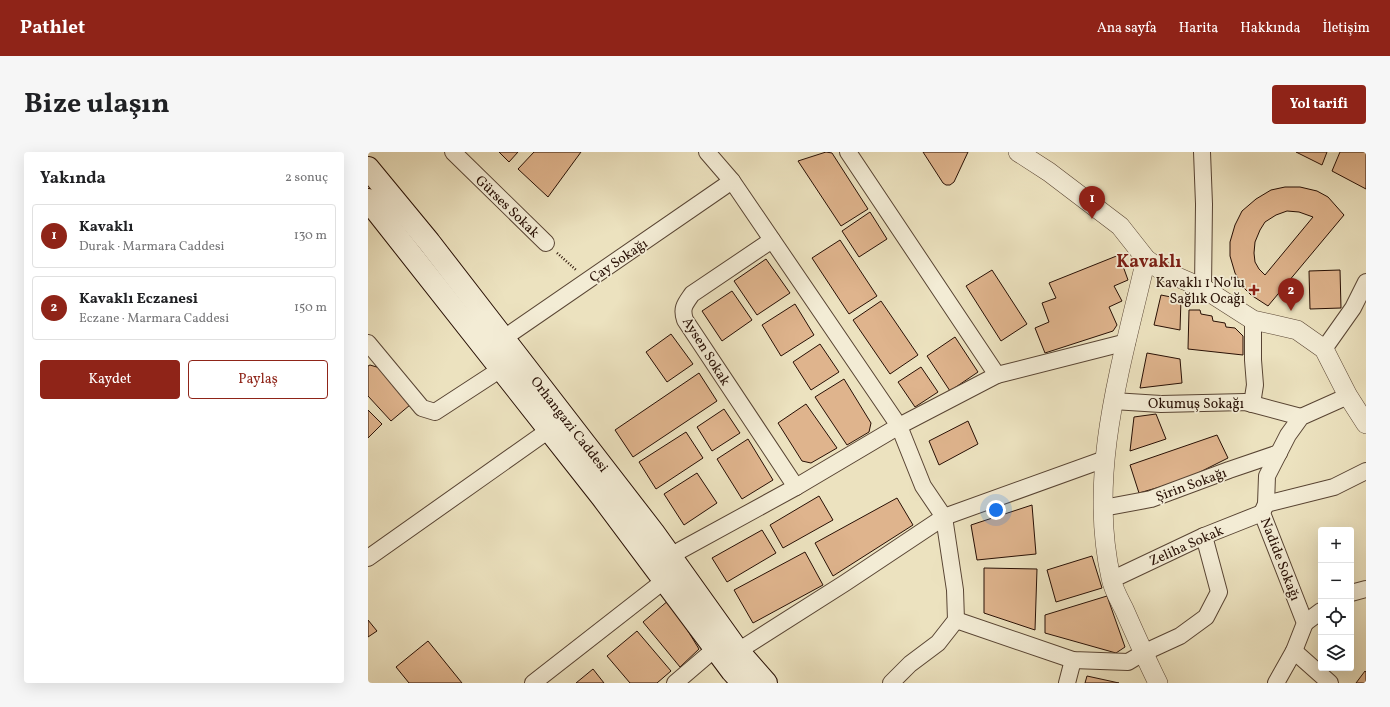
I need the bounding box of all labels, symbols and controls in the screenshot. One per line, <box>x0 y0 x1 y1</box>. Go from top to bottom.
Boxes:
text: Pathlet <box>20 15 85 41</box>
text: Ana sayfa <box>1097 19 1157 38</box>
text: Harita <box>1179 19 1218 38</box>
text: Hakkında <box>1240 19 1300 38</box>
text: İletişim <box>1322 19 1370 38</box>
text: Bize ulaşın <box>24 85 170 124</box>
button: Yol tarifi <box>1272 85 1366 124</box>
text: Yakında <box>40 167 106 190</box>
text: 2 sonuç <box>285 169 328 187</box>
street label: Gürses Sokak <box>471 172 544 243</box>
pin: 1 <box>1079 186 1105 219</box>
text: Kavaklı <box>79 217 133 238</box>
text: 1 <box>51 227 57 245</box>
text: 130 m <box>294 227 327 245</box>
street label: Çay Sokağı <box>586 235 652 288</box>
text: Durak · Marmara Caddesi <box>79 238 224 256</box>
district label: Kavaklı <box>1116 250 1182 275</box>
place label: Kavaklı 1 No'lu Sağlık Ocağı <box>1156 274 1245 309</box>
pin: 2 <box>1278 278 1304 311</box>
marker: Kavaklı 1 No'lu Sağlık Ocağı <box>1248 284 1260 296</box>
text: Kavaklı Eczanesi <box>79 289 198 310</box>
text: 2 <box>51 299 57 317</box>
text: 150 m <box>294 299 327 317</box>
text: Eczane · Marmara Caddesi <box>79 310 229 328</box>
street label: Aysen Sokak <box>677 314 735 390</box>
button: Kaydet <box>40 360 180 399</box>
button: Paylaş <box>188 360 328 399</box>
street label: Orhangazi Caddesi <box>525 373 612 477</box>
street label: Okumuş Sokağı <box>1148 395 1244 414</box>
street label: Şirin Sokağı <box>1153 464 1230 507</box>
your location <box>986 500 1006 520</box>
street label: Nadide Sokağı <box>1255 515 1304 604</box>
street label: Zeliha Sokak <box>1147 521 1227 571</box>
map controls <box>1318 527 1354 671</box>
button: + <box>1318 527 1354 563</box>
button: − <box>1318 563 1354 599</box>
button: locate <box>1318 599 1354 635</box>
button: layers <box>1318 635 1354 671</box>

